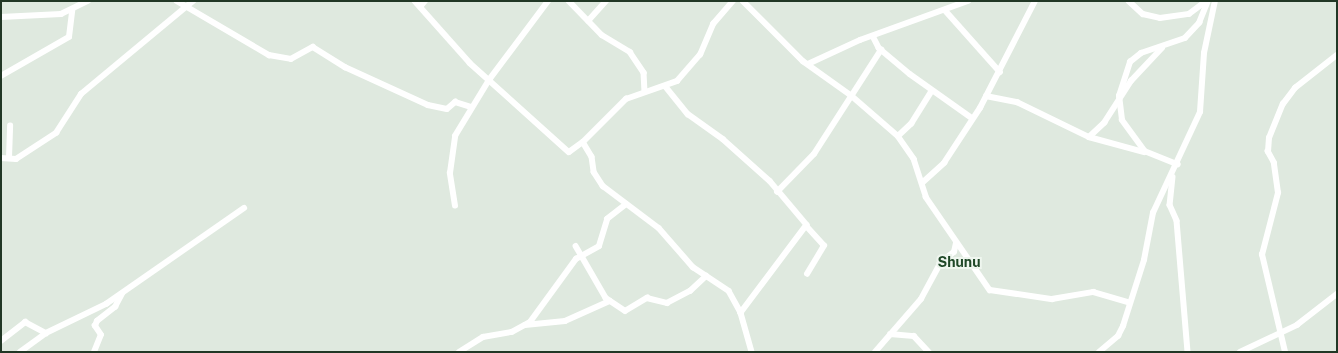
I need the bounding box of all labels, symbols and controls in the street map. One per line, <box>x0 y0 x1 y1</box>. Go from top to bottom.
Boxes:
district label: Shunu <box>938 254 980 270</box>

